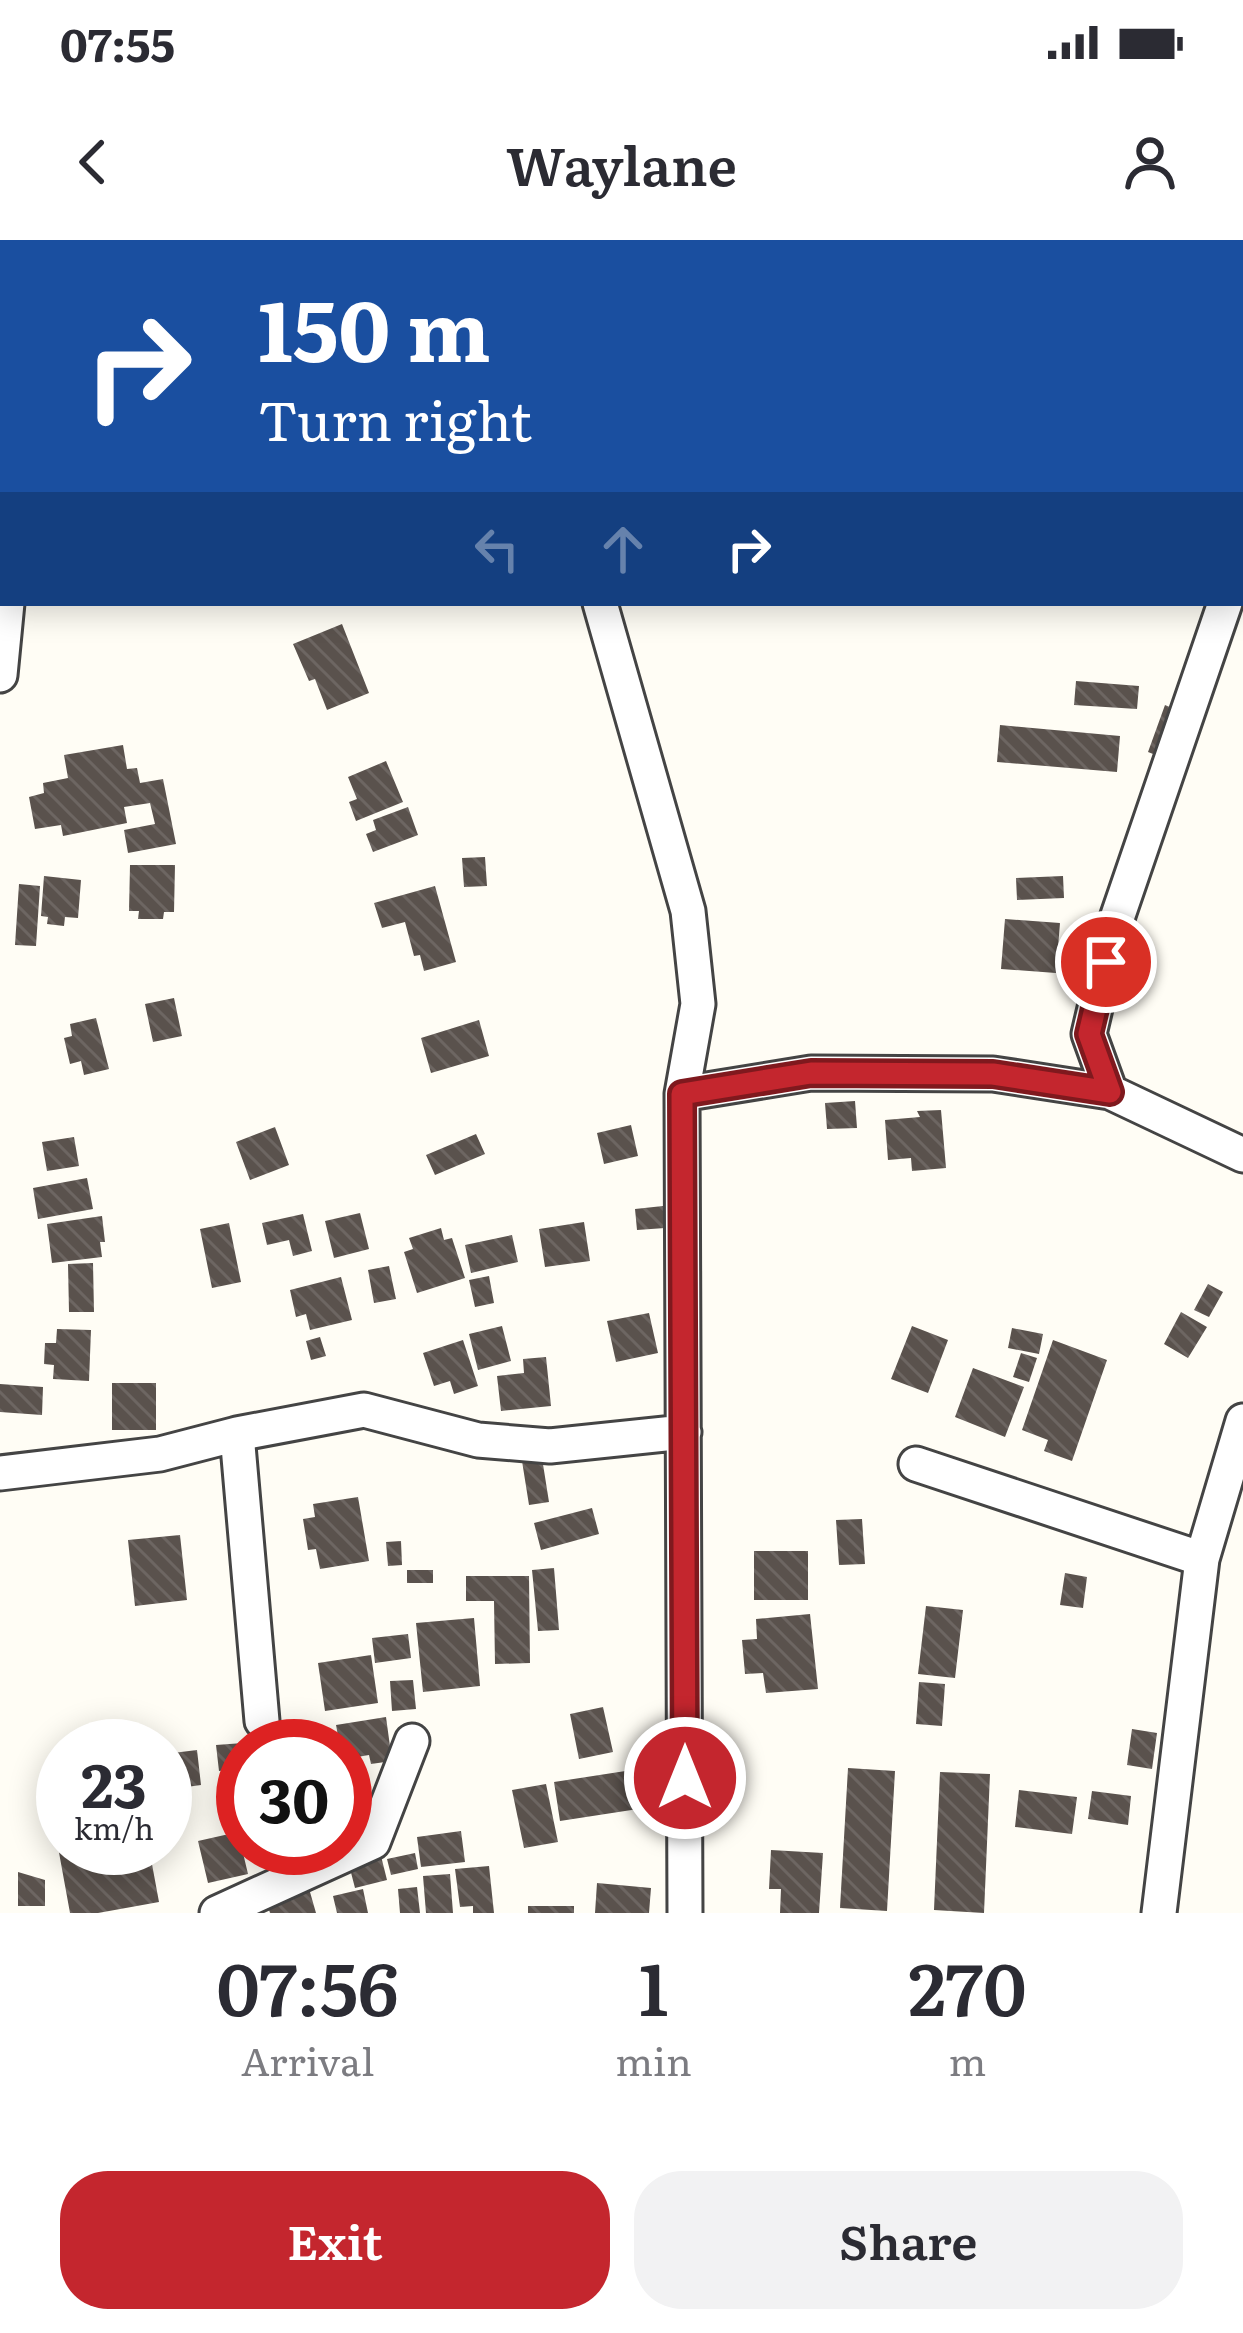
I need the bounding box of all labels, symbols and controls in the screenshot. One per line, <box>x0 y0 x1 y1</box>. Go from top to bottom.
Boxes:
text: 07:55 <box>60 9 175 76</box>
text: Waylane <box>506 122 737 203</box>
icon: back <box>60 129 126 195</box>
icon: person <box>1117 129 1183 195</box>
text: 150 m <box>258 263 491 388</box>
icon: right <box>60 288 216 444</box>
text: Turn right <box>258 377 532 458</box>
icon: left <box>464 516 530 582</box>
icon: ahead <box>590 516 656 582</box>
icon: right <box>716 516 782 582</box>
pin <box>1055 911 1157 1013</box>
icon: arrive <box>1073 929 1139 995</box>
position arrow <box>622 1715 748 1841</box>
speed limit sign: 30 <box>216 1719 372 1875</box>
text: 23 <box>81 1737 147 1826</box>
text: km/h <box>74 1805 154 1849</box>
text: 07:56 <box>216 1931 399 2038</box>
text: 1 <box>639 1931 668 2038</box>
text: 270 <box>908 1931 1027 2038</box>
text: Arrival <box>241 2030 374 2088</box>
text: min <box>615 2030 692 2088</box>
text: m <box>949 2030 986 2088</box>
button: Exit <box>60 2171 610 2309</box>
button: Share <box>634 2171 1183 2309</box>

